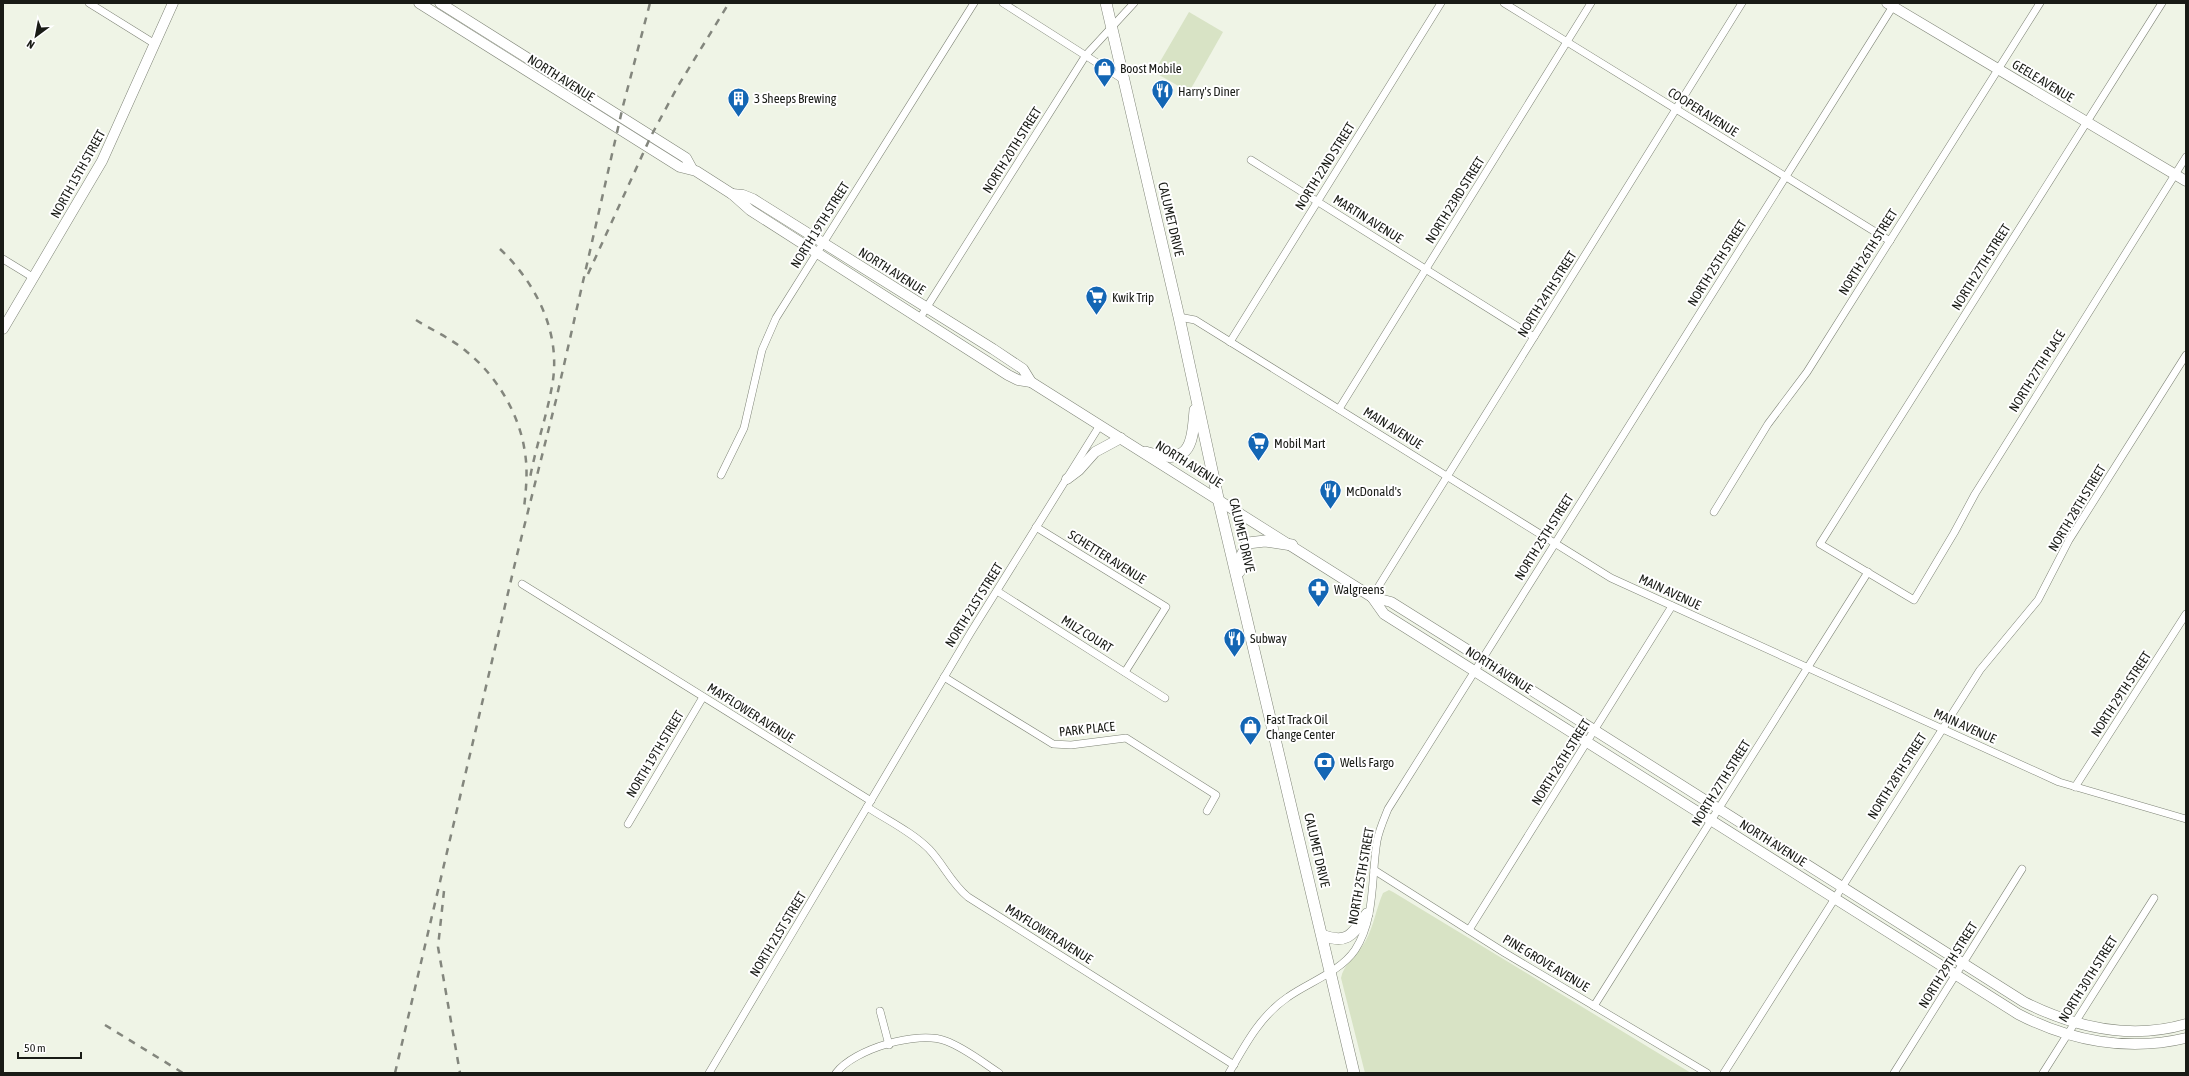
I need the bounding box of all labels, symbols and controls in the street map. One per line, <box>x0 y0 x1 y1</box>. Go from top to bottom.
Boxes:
north arrow <box>16 16 56 56</box>
text: N <box>25 38 37 51</box>
street label: NORTH AVENUE <box>525 52 597 105</box>
shop icon: Boost Mobile <box>1091 55 1117 88</box>
street label: GEELE AVENUE <box>2009 57 2077 105</box>
place label: Boost Mobile <box>1120 61 1182 76</box>
restaurant icon: Harry's Diner <box>1149 78 1175 111</box>
place label: Harry's Diner <box>1178 84 1240 99</box>
street label: COOPER AVENUE <box>1665 84 1741 140</box>
building icon: 3 Sheeps Brewing <box>725 85 751 118</box>
place label: 3 Sheeps Brewing <box>754 91 837 106</box>
street label: NORTH 20TH STREET <box>980 104 1045 196</box>
street label: NORTH 22ND STREET <box>1292 119 1358 212</box>
street label: NORTH 15TH STREET <box>48 127 109 221</box>
street label: NORTH 23RD STREET <box>1422 154 1488 246</box>
street label: NORTH 19TH STREET <box>788 179 853 271</box>
street label: CALUMET DRIVE <box>1155 180 1187 258</box>
street label: MARTIN AVENUE <box>1331 192 1406 247</box>
street label: NORTH 26TH STREET <box>1836 206 1901 298</box>
street label: NORTH 25TH STREET <box>1685 217 1750 309</box>
street label: NORTH 27TH STREET <box>1949 221 2014 313</box>
street label: NORTH AVENUE <box>856 245 928 298</box>
street label: NORTH 24TH STREET <box>1515 248 1580 340</box>
supermarket icon: Kwik Trip <box>1084 284 1110 317</box>
place label: Kwik Trip <box>1112 290 1154 305</box>
street label: NORTH 27TH PLACE <box>2006 327 2068 415</box>
street label: MAIN AVENUE <box>1361 404 1426 452</box>
supermarket icon: Mobil Mart <box>1245 430 1271 463</box>
place label: Mobil Mart <box>1274 436 1326 451</box>
street label: NORTH AVENUE <box>1153 438 1225 491</box>
street label: NORTH 28TH STREET <box>2045 462 2109 554</box>
restaurant icon: McDonald's <box>1318 478 1344 511</box>
place label: McDonald's <box>1346 484 1402 499</box>
street label: NORTH 25TH STREET <box>1512 491 1577 583</box>
street label: CALUMET DRIVE <box>1226 496 1258 574</box>
street label: SCHETTER AVENUE <box>1065 527 1149 587</box>
street label: NORTH 21ST STREET <box>942 560 1006 650</box>
street label: MAIN AVENUE <box>1637 571 1704 613</box>
pharmacy icon: Walgreens <box>1306 576 1332 609</box>
place label: Walgreens <box>1334 582 1385 597</box>
street label: MILZ COURT <box>1059 612 1116 656</box>
restaurant icon: Subway <box>1221 625 1247 658</box>
place label: Subway <box>1250 631 1287 646</box>
street label: NORTH AVENUE <box>1463 644 1535 697</box>
street label: NORTH 29TH STREET <box>2088 648 2154 739</box>
street label: MAYFLOWER AVENUE <box>705 680 798 746</box>
street label: MAIN AVENUE <box>1931 706 1999 747</box>
street label: NORTH 19TH STREET <box>623 708 687 800</box>
place label: Fast Track Oil Change Center <box>1266 712 1335 742</box>
shop icon: Fast Track Oil Change Center <box>1237 713 1263 746</box>
street label: NORTH 26TH STREET <box>1529 716 1594 808</box>
street label: PARK PLACE <box>1058 719 1116 739</box>
street label: NORTH 28TH STREET <box>1865 730 1930 822</box>
street label: NORTH 27TH STREET <box>1689 737 1754 829</box>
bank icon: Wells Fargo <box>1312 749 1338 782</box>
place label: Wells Fargo <box>1340 755 1394 770</box>
street label: CALUMET DRIVE <box>1301 811 1333 889</box>
street label: NORTH AVENUE <box>1737 817 1809 870</box>
street label: NORTH 25TH STREET <box>1345 826 1377 926</box>
street label: NORTH 21ST STREET <box>747 889 809 979</box>
street label: MAYFLOWER AVENUE <box>1003 901 1096 967</box>
street label: NORTH 29TH STREET <box>1916 919 1981 1011</box>
street label: PINE GROVE AVENUE <box>1500 931 1592 995</box>
street label: NORTH 30TH STREET <box>2056 933 2121 1025</box>
scale bar <box>18 1034 81 1060</box>
text: 50 m <box>24 1041 46 1055</box>

